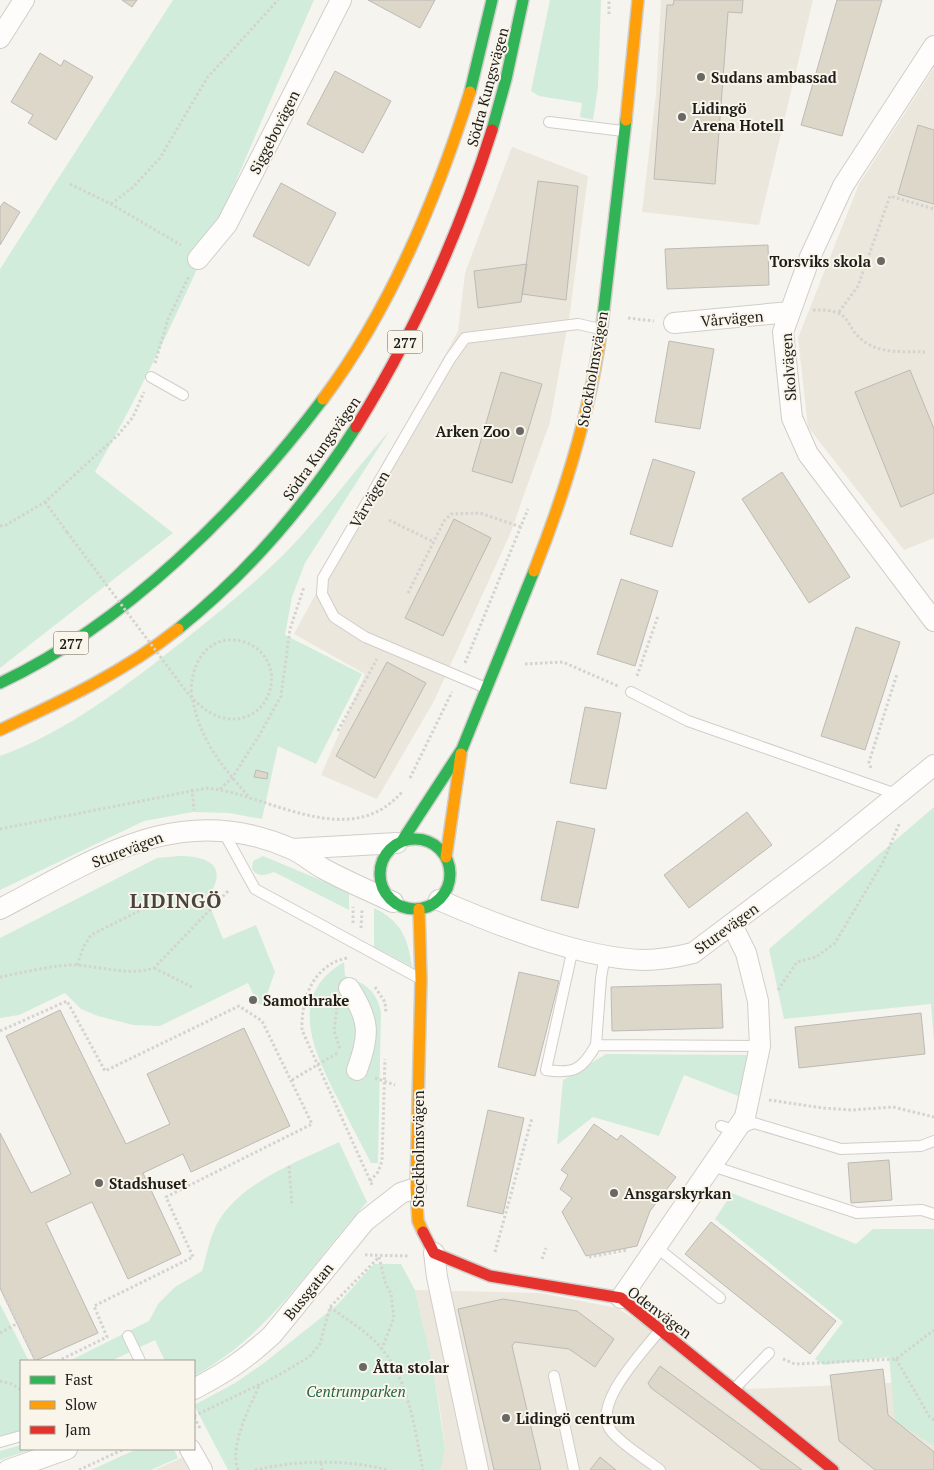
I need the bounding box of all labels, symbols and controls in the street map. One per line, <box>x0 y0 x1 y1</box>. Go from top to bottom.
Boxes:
street label: Södra Kungsvägen <box>461 25 513 149</box>
place label: Sudans ambassad <box>711 67 837 87</box>
marker: Sudans ambassad <box>695 71 707 83</box>
street label: Siggebovägen <box>244 87 304 177</box>
place label: Lidingö Arena Hotell <box>692 98 784 135</box>
marker: Lidingö Arena Hotell <box>676 111 688 123</box>
place label: Torsviks skola <box>769 251 872 271</box>
marker: Torsviks skola <box>875 255 887 267</box>
street label: Vårvägen <box>700 305 764 331</box>
street label: Stockholmsvägen <box>572 309 612 428</box>
road number: 277 <box>388 331 422 354</box>
street label: Skolvägen <box>776 332 800 402</box>
street label: Södra Kungsvägen <box>278 392 364 504</box>
place label: Arken Zoo <box>435 421 510 441</box>
marker: Arken Zoo <box>514 425 526 437</box>
street label: Vårvägen <box>345 467 393 531</box>
road number: 277 <box>54 632 88 654</box>
street label: Sturevägen <box>89 826 166 872</box>
district label: LIDINGÖ <box>130 887 222 914</box>
street label: Sturevägen <box>690 898 762 958</box>
place label: Samothrake <box>263 990 349 1010</box>
marker: Samothrake <box>247 994 259 1006</box>
street label: Stockholmsvägen <box>408 1090 428 1208</box>
place label: Stadshuset <box>109 1173 187 1193</box>
marker: Stadshuset <box>93 1177 105 1189</box>
place label: Ansgarskyrkan <box>624 1183 732 1203</box>
marker: Ansgarskyrkan <box>608 1187 620 1199</box>
street label: Bussgatan <box>279 1258 337 1324</box>
street label: Odenvägen <box>624 1281 696 1343</box>
place label: Åtta stolar <box>373 1357 450 1377</box>
legend <box>20 1360 195 1450</box>
marker: Åtta stolar <box>357 1361 369 1373</box>
text: Fast <box>65 1369 93 1389</box>
park label: Centrumparken <box>306 1381 406 1401</box>
text: Slow <box>65 1394 98 1414</box>
place label: Lidingö centrum <box>516 1408 635 1428</box>
marker: Lidingö centrum <box>500 1412 512 1424</box>
text: Jam <box>65 1419 91 1439</box>

